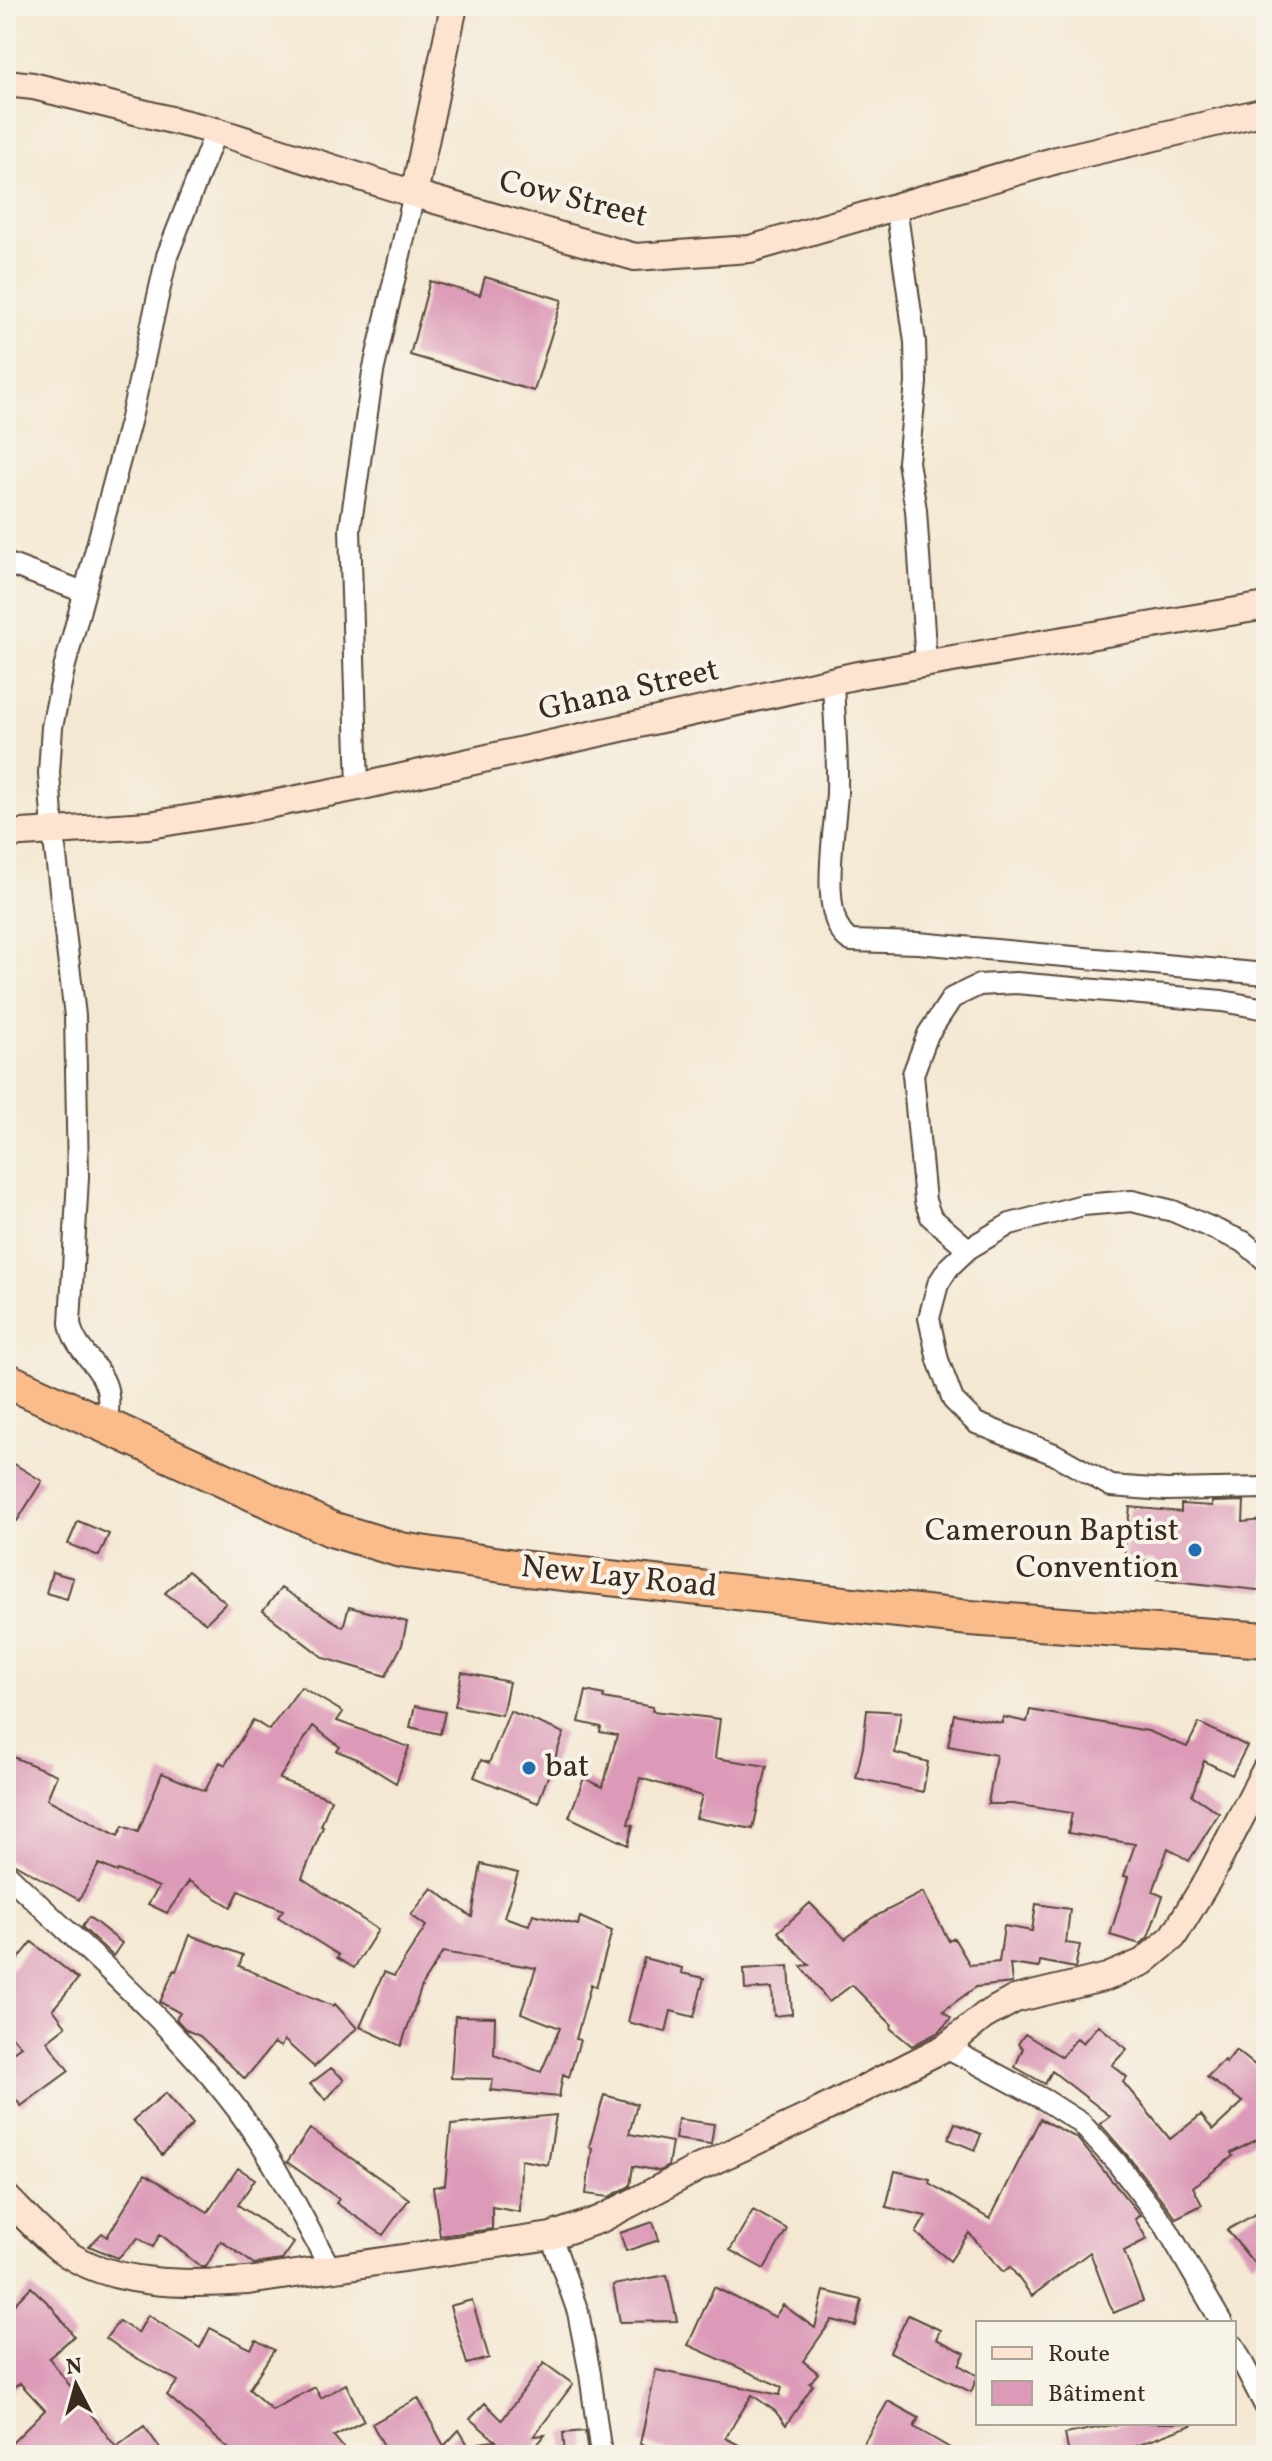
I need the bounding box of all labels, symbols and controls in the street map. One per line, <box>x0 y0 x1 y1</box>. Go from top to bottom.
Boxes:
street label: Cow Street <box>494 160 652 240</box>
street label: Ghana Street <box>535 649 723 733</box>
place label: Cameroun Baptist Convention <box>925 1510 1179 1591</box>
marker: Cameroun Baptist Convention <box>1186 1541 1204 1559</box>
street label: New Lay Road <box>519 1546 719 1610</box>
place label: bat <box>545 1746 589 1790</box>
marker: bat <box>520 1759 538 1777</box>
legend <box>976 2321 1236 2425</box>
text: Route <box>1048 2338 1110 2372</box>
north arrow <box>36 2345 116 2425</box>
text: N <box>65 2351 84 2384</box>
text: Bâtiment <box>1048 2378 1146 2412</box>

